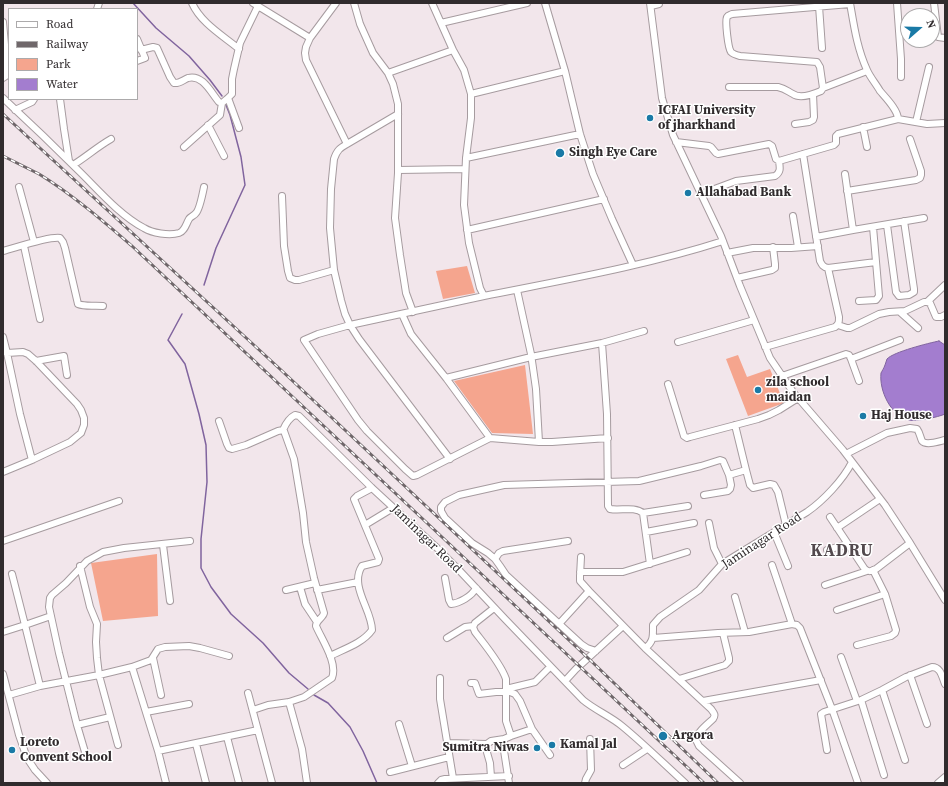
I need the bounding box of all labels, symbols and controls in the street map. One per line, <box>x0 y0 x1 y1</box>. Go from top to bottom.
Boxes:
legend <box>8 8 138 100</box>
north arrow <box>900 8 940 48</box>
text: Road <box>46 16 73 32</box>
text: N <box>922 18 939 30</box>
text: Railway <box>46 36 88 52</box>
text: Park <box>46 56 71 72</box>
text: Water <box>46 76 78 92</box>
place label: ICFAI University of jharkhand <box>658 103 756 134</box>
marker: ICFAI University of jharkhand <box>645 113 655 123</box>
place label: Singh Eye Care <box>569 145 657 161</box>
marker: Singh Eye Care <box>554 147 566 159</box>
place label: Allahabad Bank <box>696 185 791 201</box>
marker: Allahabad Bank <box>683 188 693 198</box>
place label: zila school maidan <box>766 375 829 406</box>
marker: zila school maidan <box>753 385 763 395</box>
place label: Haj House <box>871 408 932 424</box>
marker: Haj House <box>858 411 868 421</box>
street label: Jaminagar Road <box>387 501 465 577</box>
street label: Jaminagar Road <box>719 509 805 573</box>
district label: KADRU <box>810 542 874 562</box>
place label: Argora <box>672 728 713 744</box>
marker: Argora <box>657 730 669 742</box>
place label: Loreto Convent School <box>20 735 112 766</box>
place label: Kamal Jal <box>560 737 617 753</box>
place label: Sumitra Niwas <box>442 740 529 756</box>
marker: Kamal Jal <box>547 740 557 750</box>
marker: Sumitra Niwas <box>532 743 542 753</box>
marker: Loreto Convent School <box>7 745 17 755</box>

